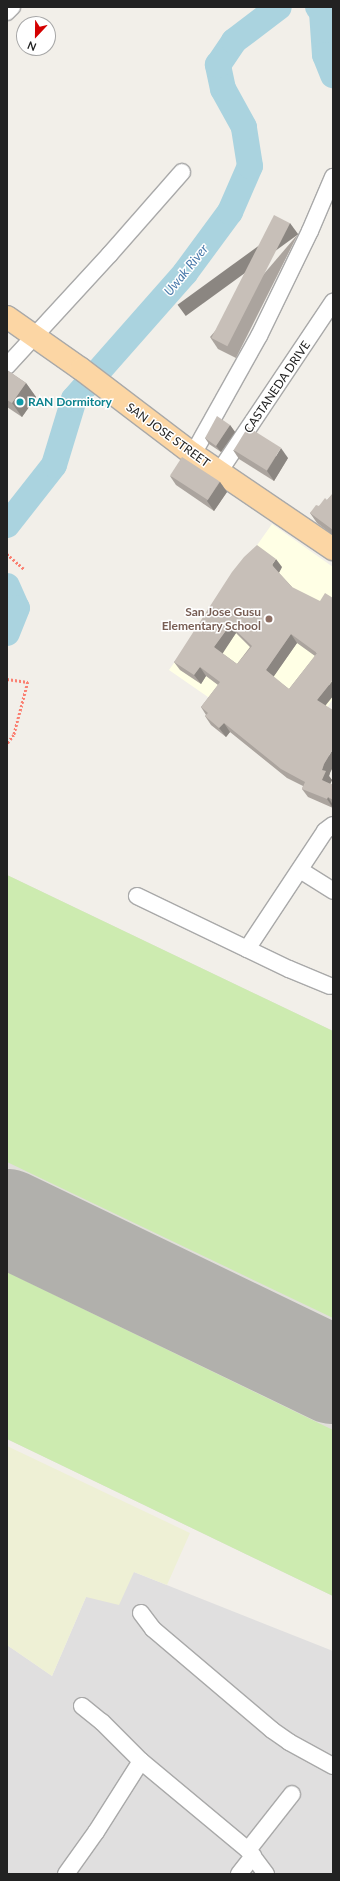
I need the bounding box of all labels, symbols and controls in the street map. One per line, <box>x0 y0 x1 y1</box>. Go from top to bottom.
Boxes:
north arrow <box>16 16 56 56</box>
text: N <box>25 39 38 54</box>
water label: Uwak River <box>161 241 211 299</box>
street label: CASTANEDA DRIVE <box>241 338 313 436</box>
place label: RAN Dormitory <box>28 395 112 409</box>
marker: RAN Dormitory <box>15 397 25 407</box>
street label: SAN JOSE STREET <box>123 400 213 470</box>
place label: San Jose Gusu Elementary School <box>161 605 261 633</box>
marker: San Jose Gusu Elementary School <box>264 614 274 624</box>

